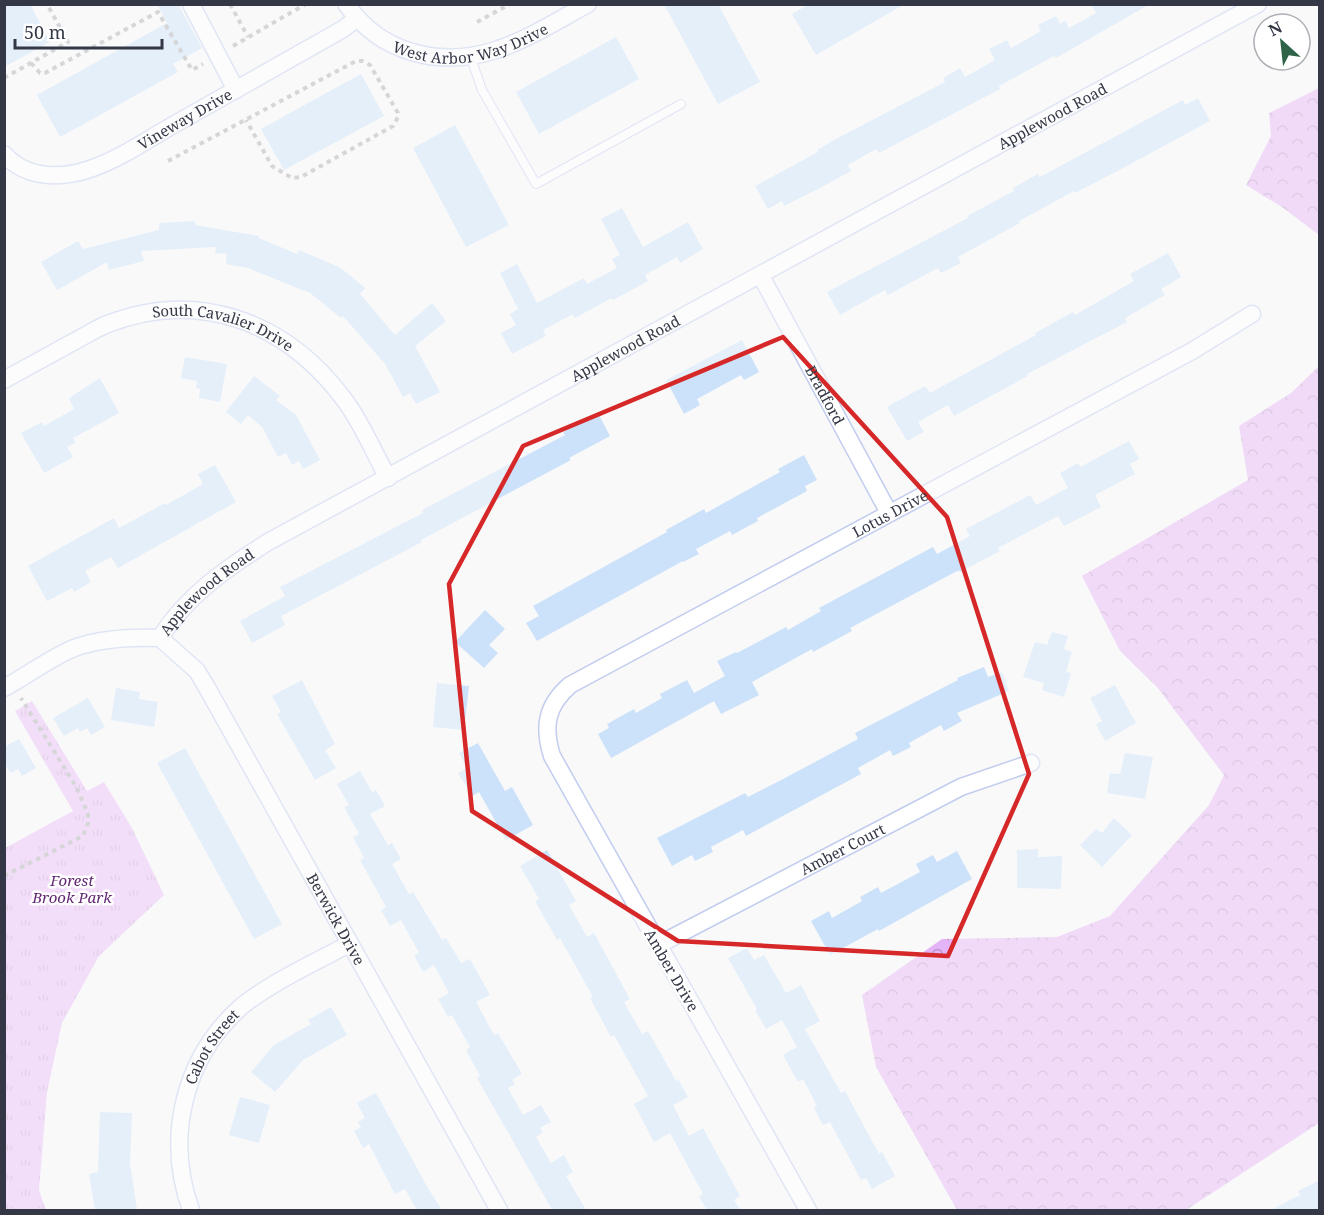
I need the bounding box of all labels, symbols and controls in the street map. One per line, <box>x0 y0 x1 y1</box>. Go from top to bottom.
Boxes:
scale bar <box>15 12 162 50</box>
north arrow <box>1252 12 1312 72</box>
text: N <box>1265 16 1286 41</box>
street label: West Arbor Way Drive <box>390 18 551 68</box>
text: 50 m <box>24 20 66 44</box>
street label: Applewood Road <box>994 78 1110 154</box>
street label: Vineway Drive <box>134 84 235 154</box>
street label: South Cavalier Drive <box>151 300 298 355</box>
street label: Applewood Road <box>567 310 683 386</box>
street label: Bradford <box>801 362 849 428</box>
street label: Lotus Drive <box>849 485 931 542</box>
street label: Applewood Road <box>155 544 258 639</box>
street label: Amber Court <box>797 819 888 879</box>
street label: Berwick Drive <box>303 869 370 968</box>
park label: Forest Brook Park <box>31 870 112 907</box>
street label: Amber Drive <box>640 925 704 1015</box>
street label: Cabot Street <box>180 1004 243 1087</box>

